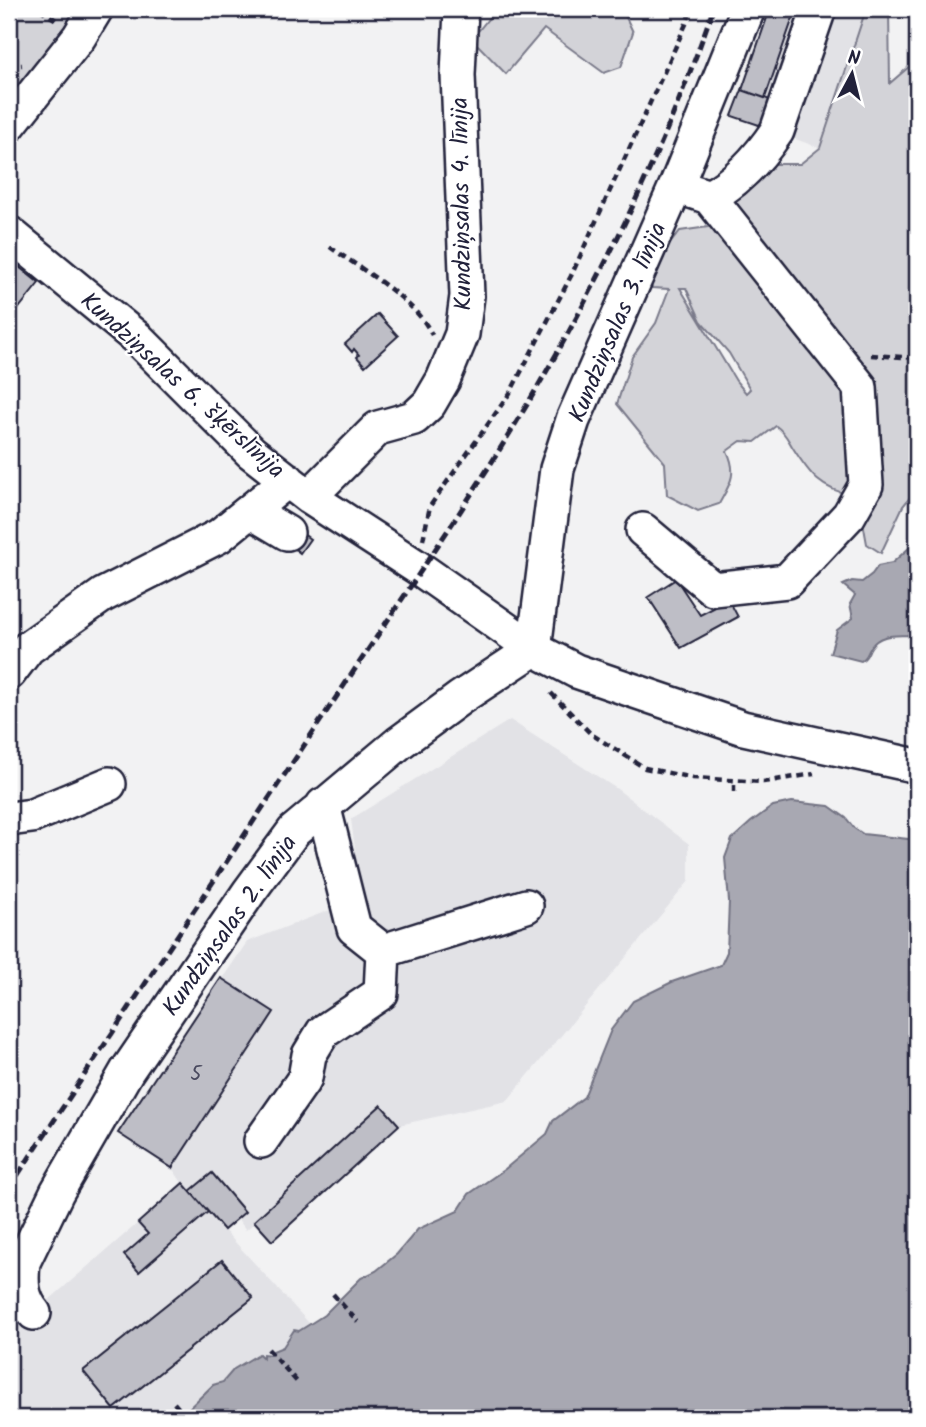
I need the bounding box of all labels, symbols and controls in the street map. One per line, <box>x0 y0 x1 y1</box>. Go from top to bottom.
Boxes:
north arrow <box>818 38 888 108</box>
text: N <box>846 43 862 75</box>
street label: Kundziņsalas 4. līnija <box>441 97 484 311</box>
street label: Kundziņsalas 3. līnija <box>559 216 678 429</box>
street label: Kundziņsalas 6. šķērslīnija <box>71 283 293 489</box>
street label: Kundziņsalas 2. līnija <box>153 827 308 1025</box>
house number: 5 <box>190 1058 203 1091</box>

